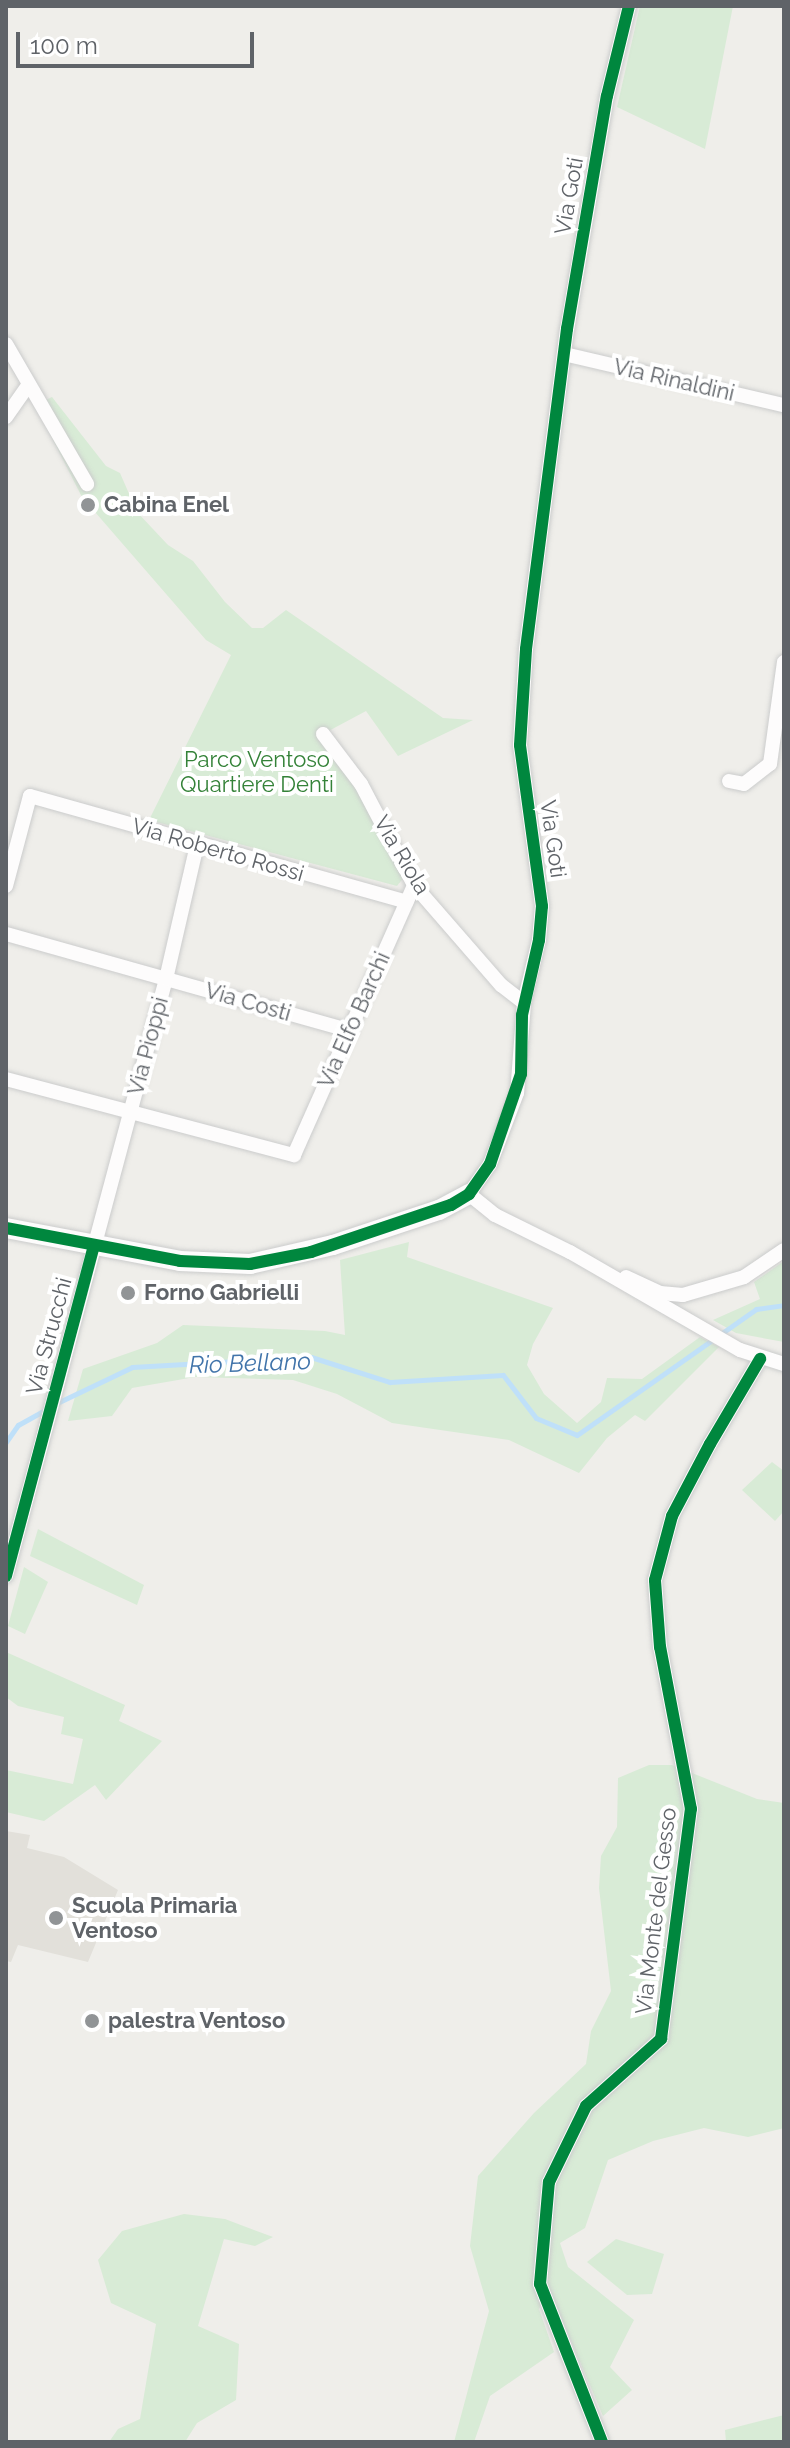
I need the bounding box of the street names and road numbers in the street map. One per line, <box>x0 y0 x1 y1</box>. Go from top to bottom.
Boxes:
street label: Via Goti <box>549 155 589 237</box>
street label: Via Rinaldini <box>611 353 737 407</box>
street label: Via Goti <box>534 798 572 880</box>
street label: Via Riola <box>368 811 436 899</box>
street label: Via Roberto Rossi <box>129 813 307 887</box>
street label: Via Elfo Barchi <box>312 948 396 1092</box>
street label: Via Costi <box>202 977 294 1027</box>
street label: Via Pioppi <box>122 994 174 1098</box>
street label: Via Strucchi <box>21 1274 77 1398</box>
street label: Via Monte del Gesso <box>630 1806 682 2016</box>

